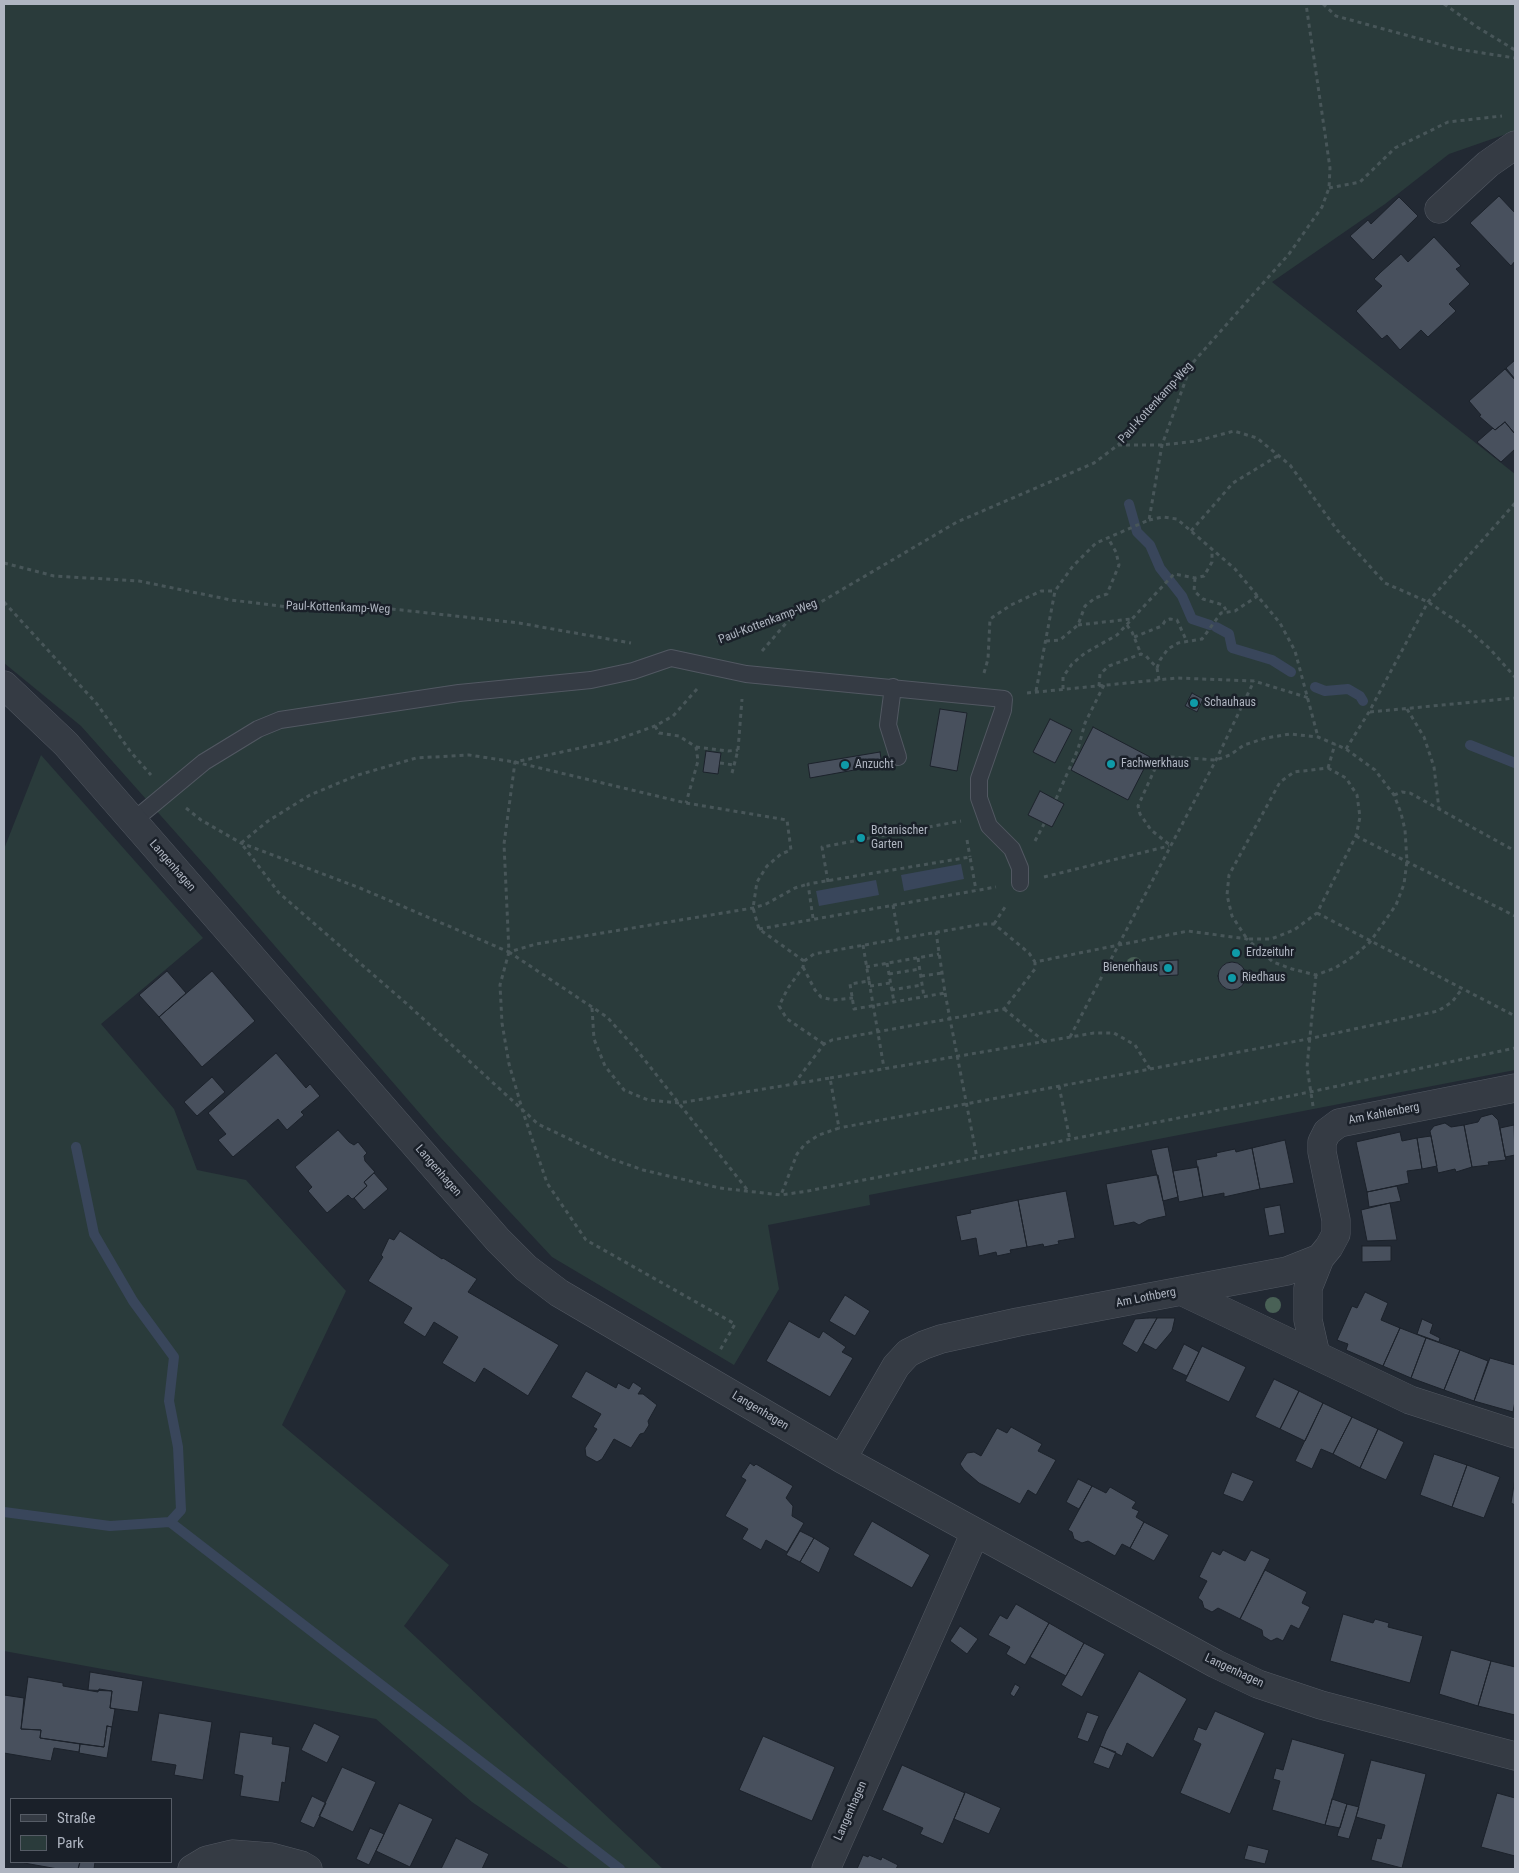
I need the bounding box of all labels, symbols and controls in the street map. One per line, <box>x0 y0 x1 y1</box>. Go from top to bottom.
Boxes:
street label: Paul-Kottenkamp-Weg <box>1116 359 1196 447</box>
street label: Paul-Kottenkamp-Weg <box>717 597 819 647</box>
street label: Paul-Kottenkamp-Weg <box>286 599 390 617</box>
place label: Schauhaus <box>1204 696 1256 710</box>
marker: Schauhaus <box>1188 697 1200 709</box>
place label: Fachwerkhaus <box>1121 757 1189 771</box>
place label: Anzucht <box>855 758 894 772</box>
marker: Fachwerkhaus <box>1105 758 1117 770</box>
marker: Anzucht <box>839 759 851 771</box>
place label: Botanischer Garten <box>871 824 928 852</box>
marker: Botanischer Garten <box>855 832 867 844</box>
street label: Langenhagen <box>146 837 198 895</box>
place label: Erdzeituhr <box>1246 946 1294 960</box>
marker: Erdzeituhr <box>1230 947 1242 959</box>
place label: Bienenhaus <box>1103 961 1158 975</box>
marker: Bienenhaus <box>1162 962 1174 974</box>
place label: Riedhaus <box>1242 971 1286 985</box>
marker: Riedhaus <box>1226 972 1238 984</box>
street label: Am Kahlenberg <box>1347 1100 1421 1128</box>
street label: Langenhagen <box>412 1142 464 1200</box>
street label: Am Lothberg <box>1115 1285 1177 1311</box>
street label: Langenhagen <box>729 1388 791 1434</box>
street label: Langenhagen <box>1202 1651 1266 1691</box>
street label: Langenhagen <box>832 1779 870 1843</box>
legend <box>10 1798 172 1863</box>
text: Straße <box>57 1809 96 1827</box>
text: Park <box>57 1834 84 1852</box>

